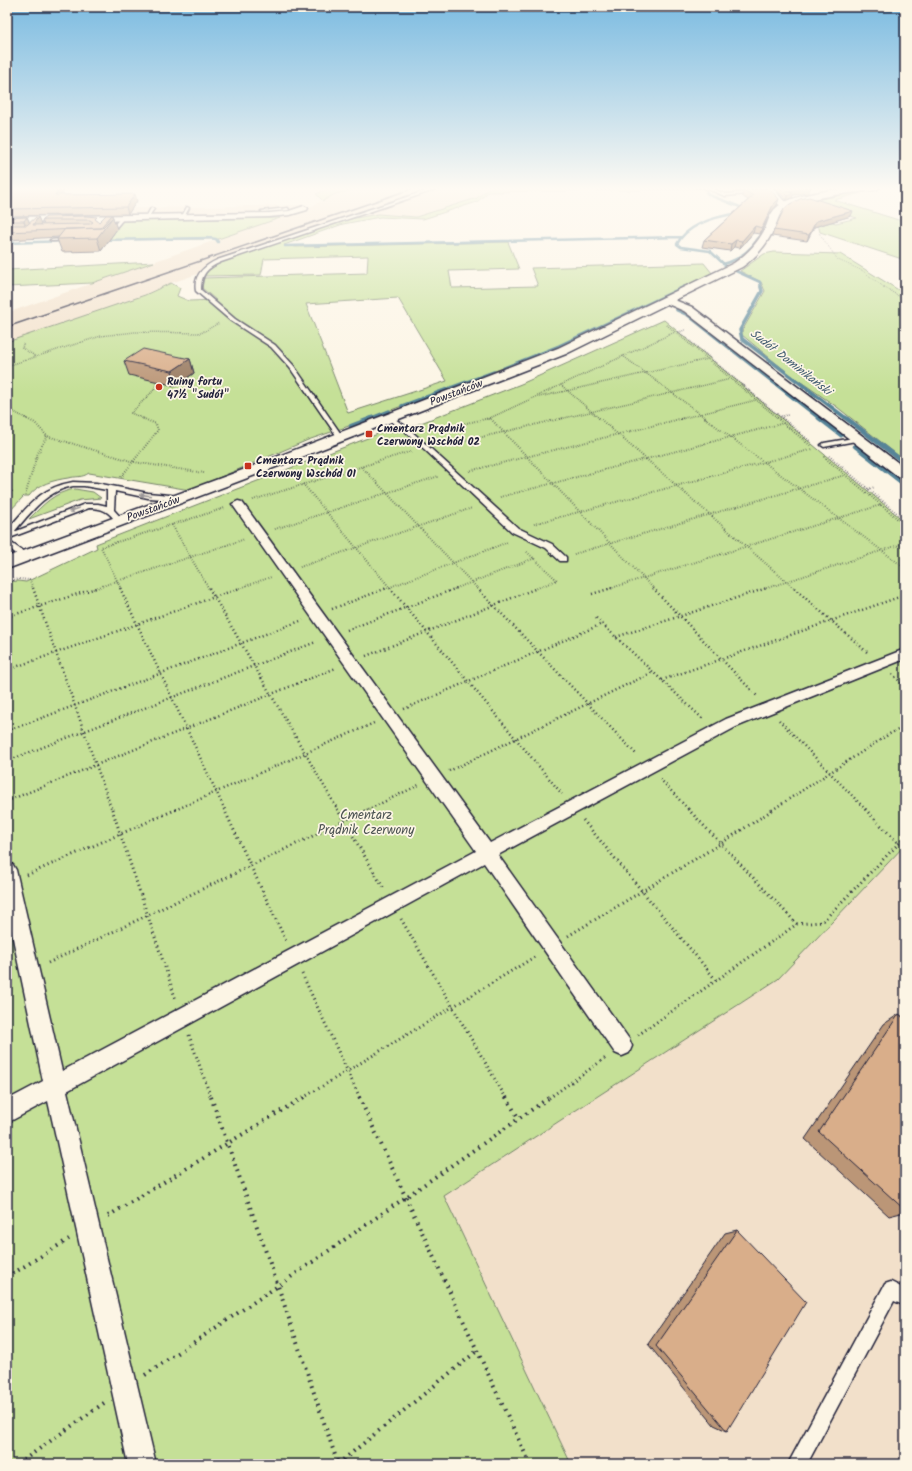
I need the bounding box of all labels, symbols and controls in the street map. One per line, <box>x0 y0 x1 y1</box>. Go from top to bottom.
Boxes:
water label: Sudół Dominikański <box>746 324 838 402</box>
place label: Ruiny fortu 47½ "Sudół" <box>167 373 229 404</box>
street label: Powstańców <box>427 374 486 411</box>
marker: Ruiny fortu 47½ "Sudół" <box>154 382 164 392</box>
place label: Cmentarz Prądnik Czerwony Wschód 02 <box>377 420 480 451</box>
marker: Cmentarz Prądnik Czerwony Wschód 02 <box>364 429 374 439</box>
place label: Cmentarz Prądnik Czerwony Wschód 01 <box>256 452 356 483</box>
marker: Cmentarz Prądnik Czerwony Wschód 01 <box>243 461 253 471</box>
street label: Powstańców <box>124 491 183 527</box>
one-way arrow <box>139 492 151 498</box>
one-way arrow <box>67 508 79 514</box>
park label: Cmentarz Prądnik Czerwony <box>318 805 415 841</box>

